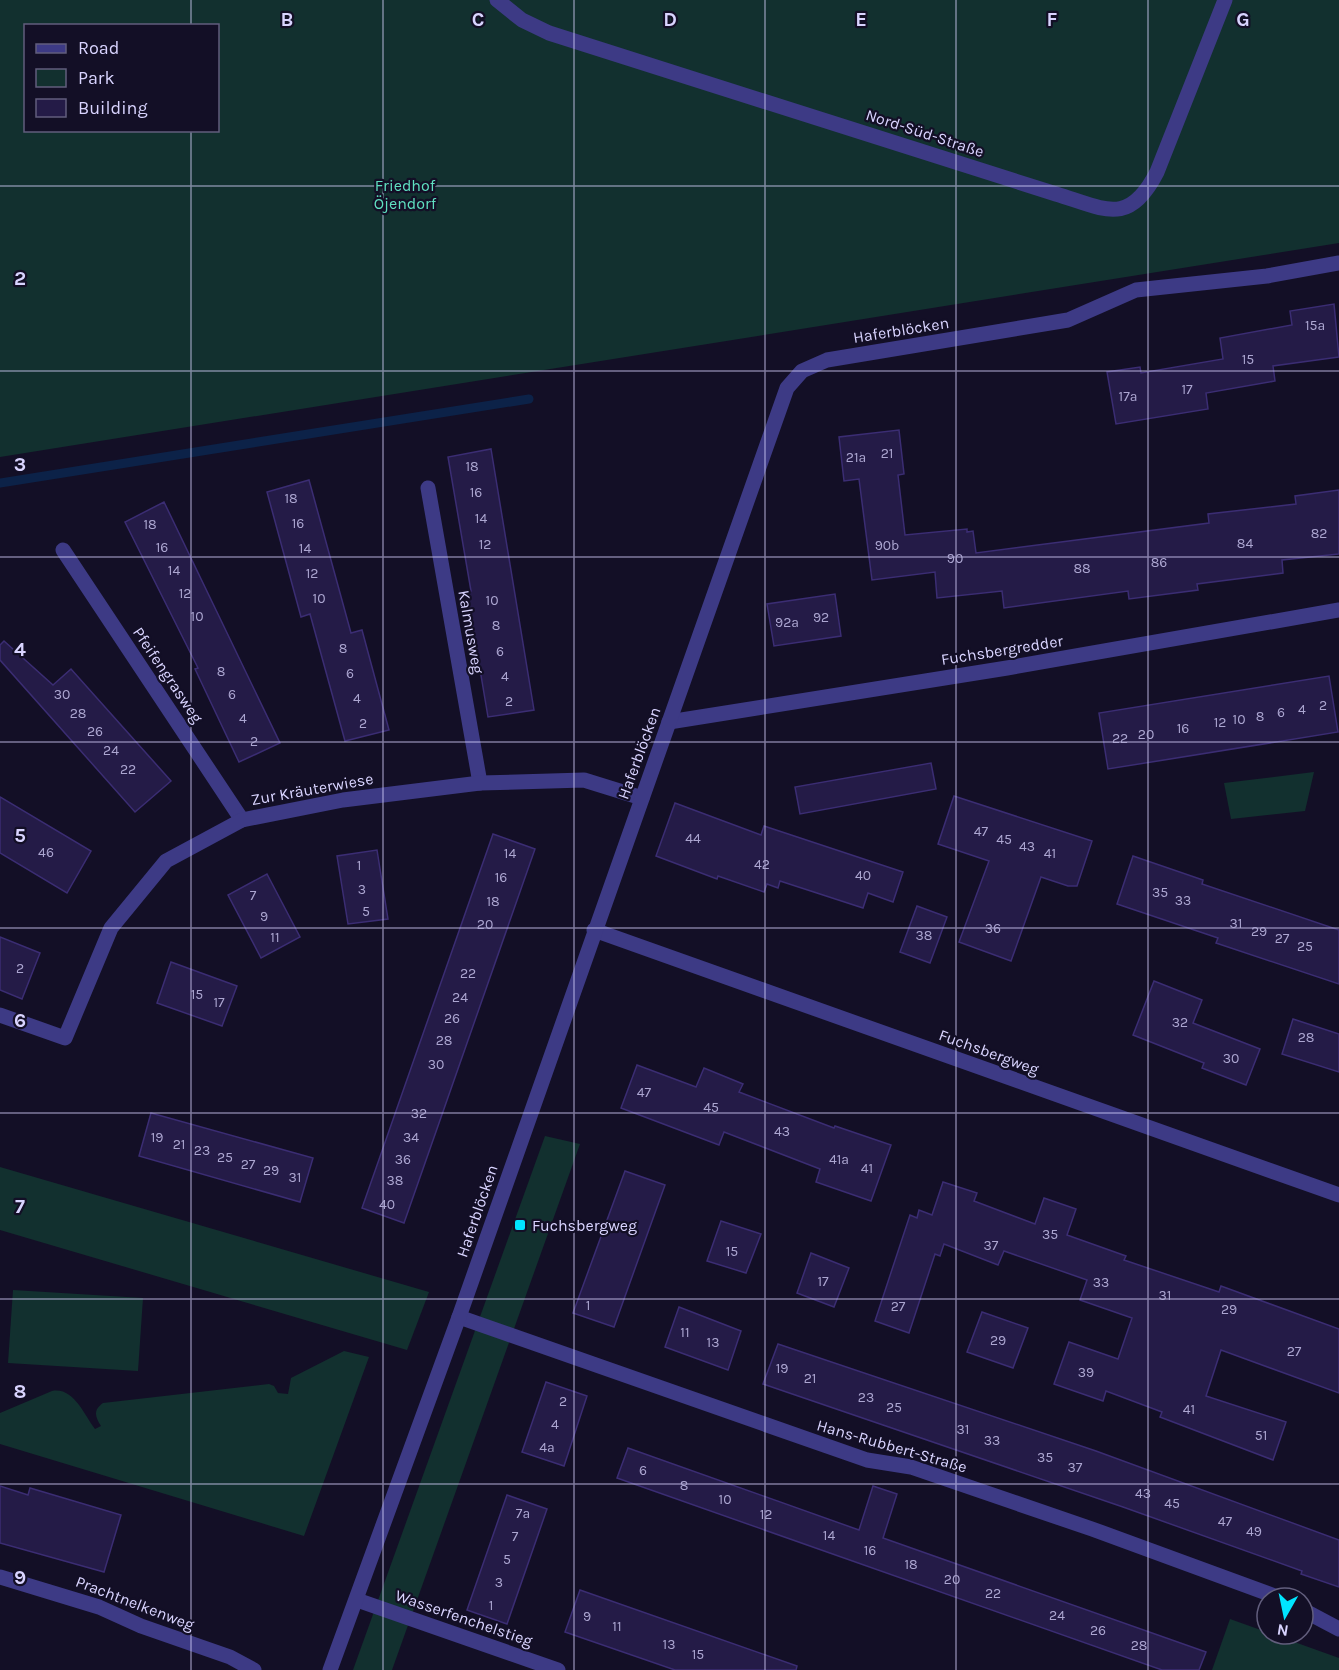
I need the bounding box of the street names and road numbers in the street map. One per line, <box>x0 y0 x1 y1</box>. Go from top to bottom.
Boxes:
street label: Nord-Süd-Straße <box>863 105 987 161</box>
street label: Haferblöcken <box>852 313 950 347</box>
street label: Kalmusweg <box>454 589 488 675</box>
street label: Pfeifengrasweg <box>129 623 207 727</box>
street label: Fuchsbergredder <box>940 631 1065 669</box>
street label: Haferblöcken <box>614 704 664 802</box>
street label: Zur Kräuterwiese <box>249 769 375 809</box>
street label: Fuchsbergweg <box>936 1025 1042 1079</box>
street label: Haferblöcken <box>452 1162 502 1260</box>
street label: Hans-Rubbert-Straße <box>815 1415 969 1477</box>
street label: Prachtnelkenweg <box>73 1572 197 1634</box>
street label: Wasserfenchelstieg <box>393 1586 535 1650</box>

